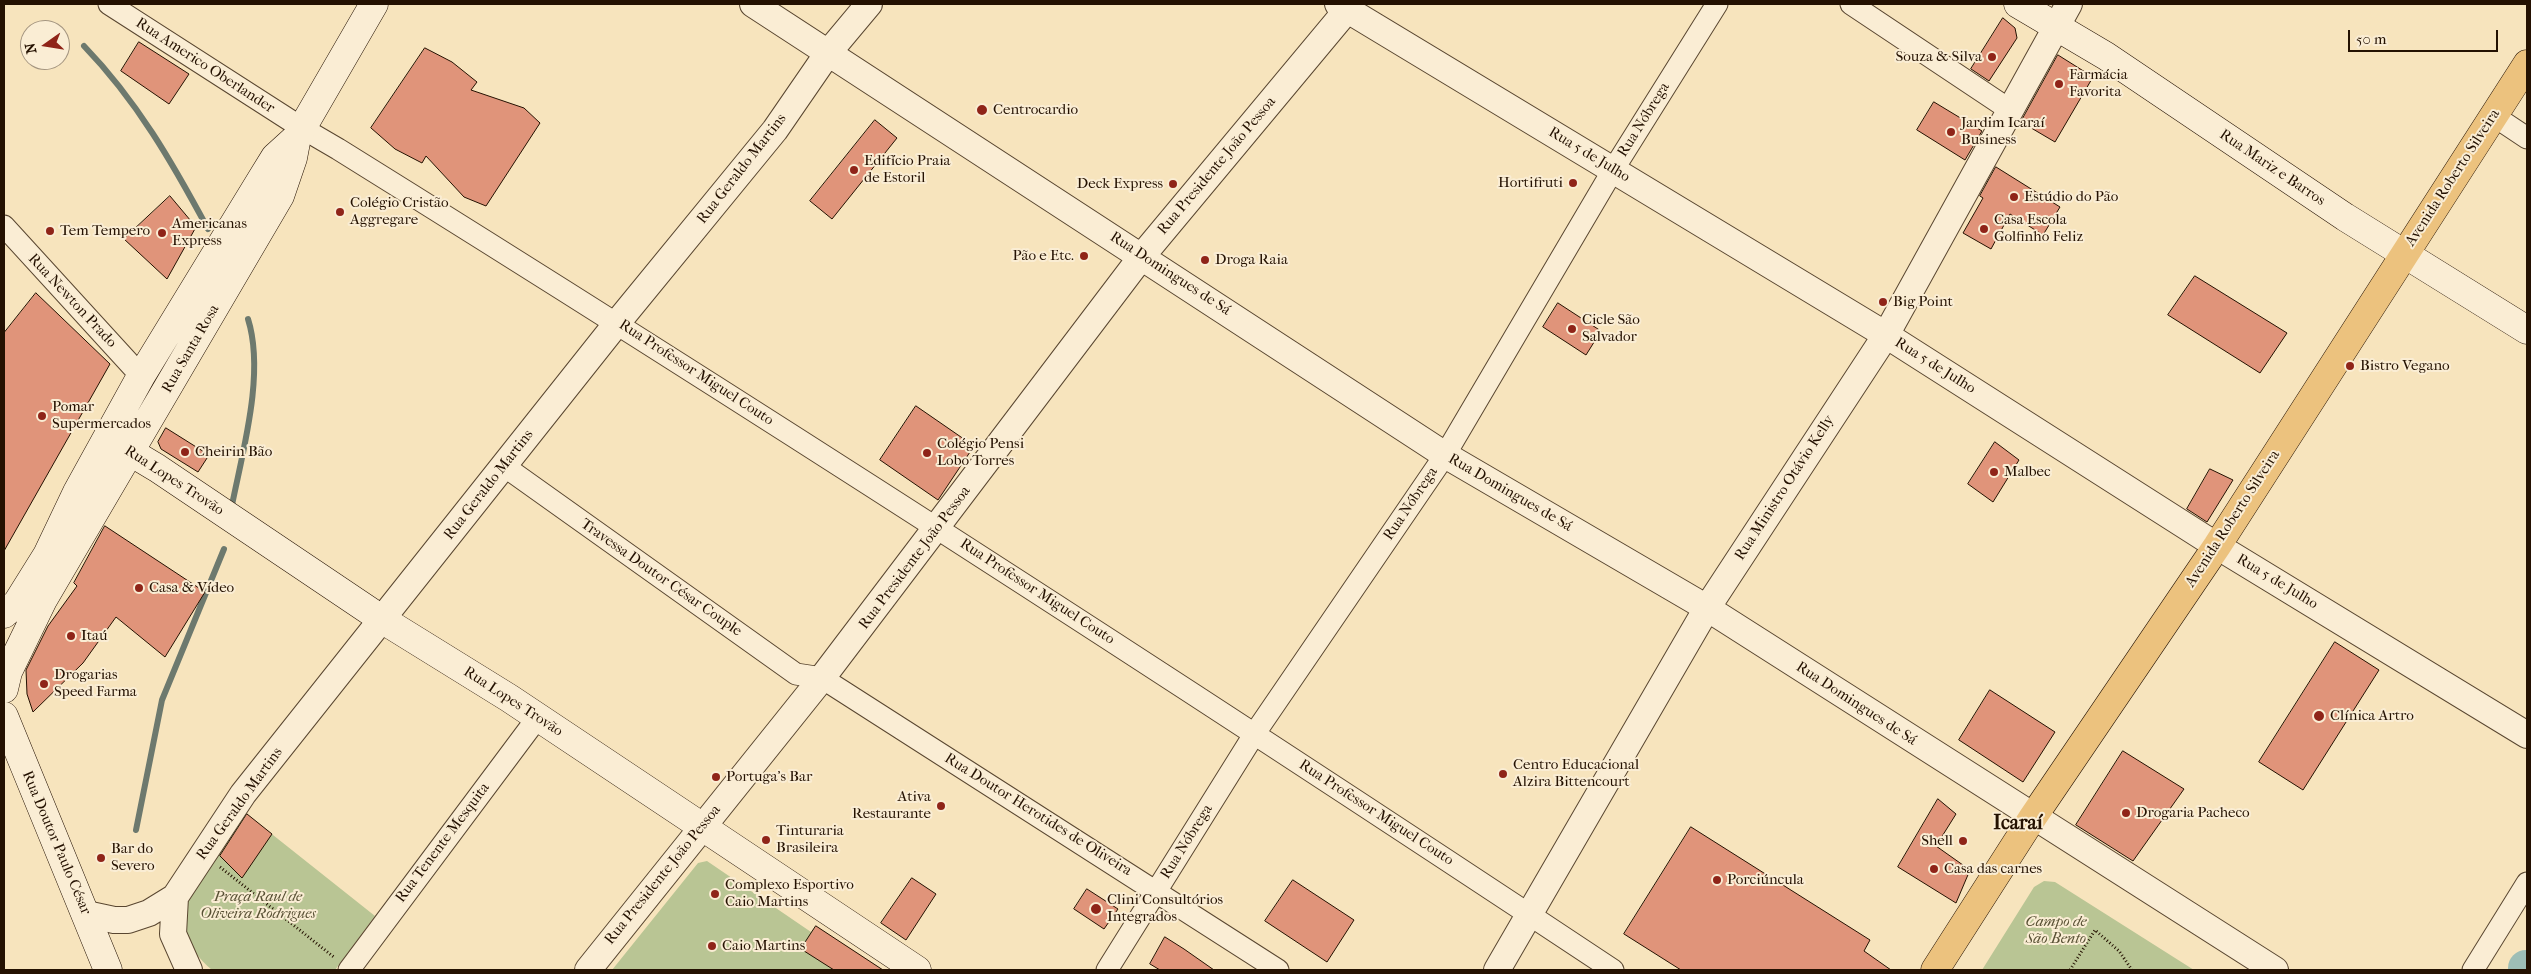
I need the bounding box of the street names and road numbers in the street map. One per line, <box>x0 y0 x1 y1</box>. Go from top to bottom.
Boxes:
street label: Rua Americo Oberlander <box>132 14 278 118</box>
street label: Rua Nóbrega <box>1614 79 1674 161</box>
street label: Rua Presidente João Pessoa <box>1154 93 1280 239</box>
street label: Avenida Roberto Silveira <box>2402 106 2504 250</box>
street label: Rua Geraldo Martins <box>693 110 791 228</box>
street label: Rua 5 de Julho <box>1545 124 1633 186</box>
street label: Rua Mariz e Barros <box>2216 126 2328 210</box>
street label: Rua Domingues de Sá <box>1106 228 1234 320</box>
street label: Rua Newton Prado <box>24 250 120 352</box>
street label: Rua Santa Rosa <box>158 302 224 396</box>
street label: Rua Professor Miguel Couto <box>615 316 777 430</box>
street label: Rua 5 de Julho <box>1891 334 1979 398</box>
street label: Rua Ministro Otávio Kelly <box>1731 412 1839 564</box>
street label: Rua Geraldo Martins <box>440 426 538 544</box>
street label: Rua Lopes Trovão <box>121 442 227 520</box>
street label: Avenida Roberto Silveira <box>2182 447 2284 591</box>
street label: Rua Domingues de Sá <box>1445 450 1575 536</box>
street label: Rua Nóbrega <box>1380 464 1442 544</box>
street label: Rua Presidente João Pessoa <box>855 483 975 633</box>
street label: Travessa Doutor César Couple <box>577 515 745 641</box>
street label: Rua Professor Miguel Couto <box>956 535 1118 649</box>
street label: Rua 5 de Julho <box>2233 551 2321 613</box>
street label: Rua Domingues de Sá <box>1792 658 1920 750</box>
street label: Rua Lopes Trovão <box>460 663 566 741</box>
street label: Rua Geraldo Martins <box>193 744 287 864</box>
street label: Rua Doutor Herotides de Oliveira <box>941 750 1135 880</box>
street label: Rua Professor Miguel Couto <box>1295 756 1457 870</box>
street label: Rua Doutor Paulo César <box>18 768 94 918</box>
street label: Rua Tenente Mesquita <box>392 779 494 907</box>
street label: Rua Nóbrega <box>1157 801 1217 883</box>
street label: Rua Presidente João Pessoa <box>601 802 725 948</box>

